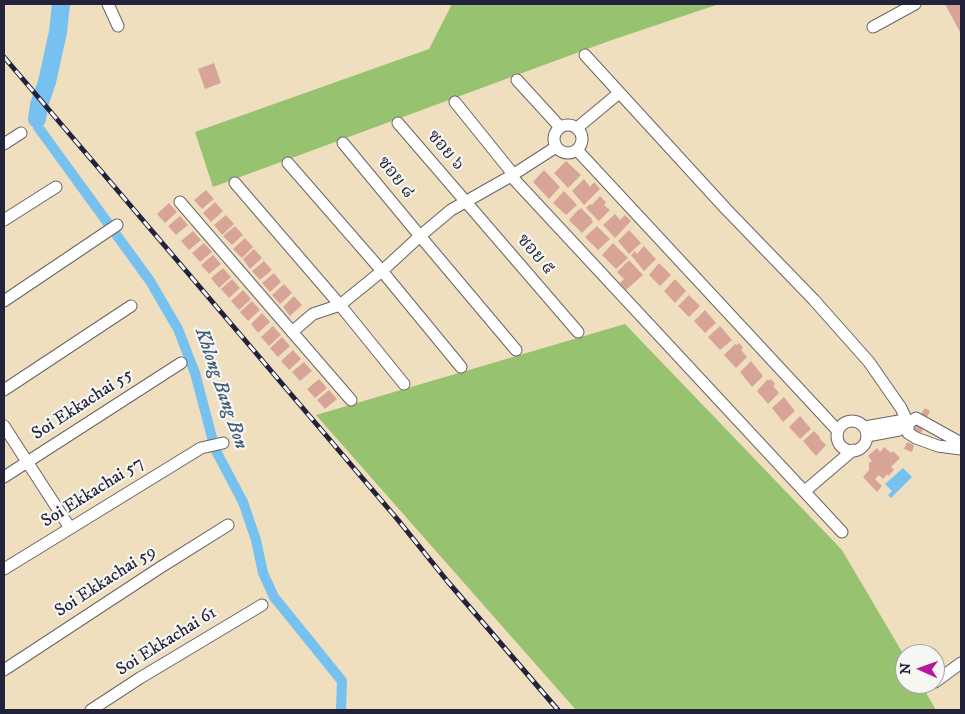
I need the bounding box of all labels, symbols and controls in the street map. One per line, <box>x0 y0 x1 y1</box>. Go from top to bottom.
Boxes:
street label: ซอย ๖ <box>422 126 468 176</box>
street label: ซอย ๘ <box>372 153 418 203</box>
street label: ซอย ๕ <box>512 230 558 280</box>
water label: Khlong Bang Bon <box>189 325 251 453</box>
street label: Soi Ekkachai 55 <box>28 364 138 446</box>
street label: Soi Ekkachai 57 <box>38 453 148 533</box>
street label: Soi Ekkachai 59 <box>51 541 161 623</box>
street label: Soi Ekkachai 61 <box>113 603 221 681</box>
north arrow <box>895 644 945 694</box>
text: N <box>897 662 915 675</box>

